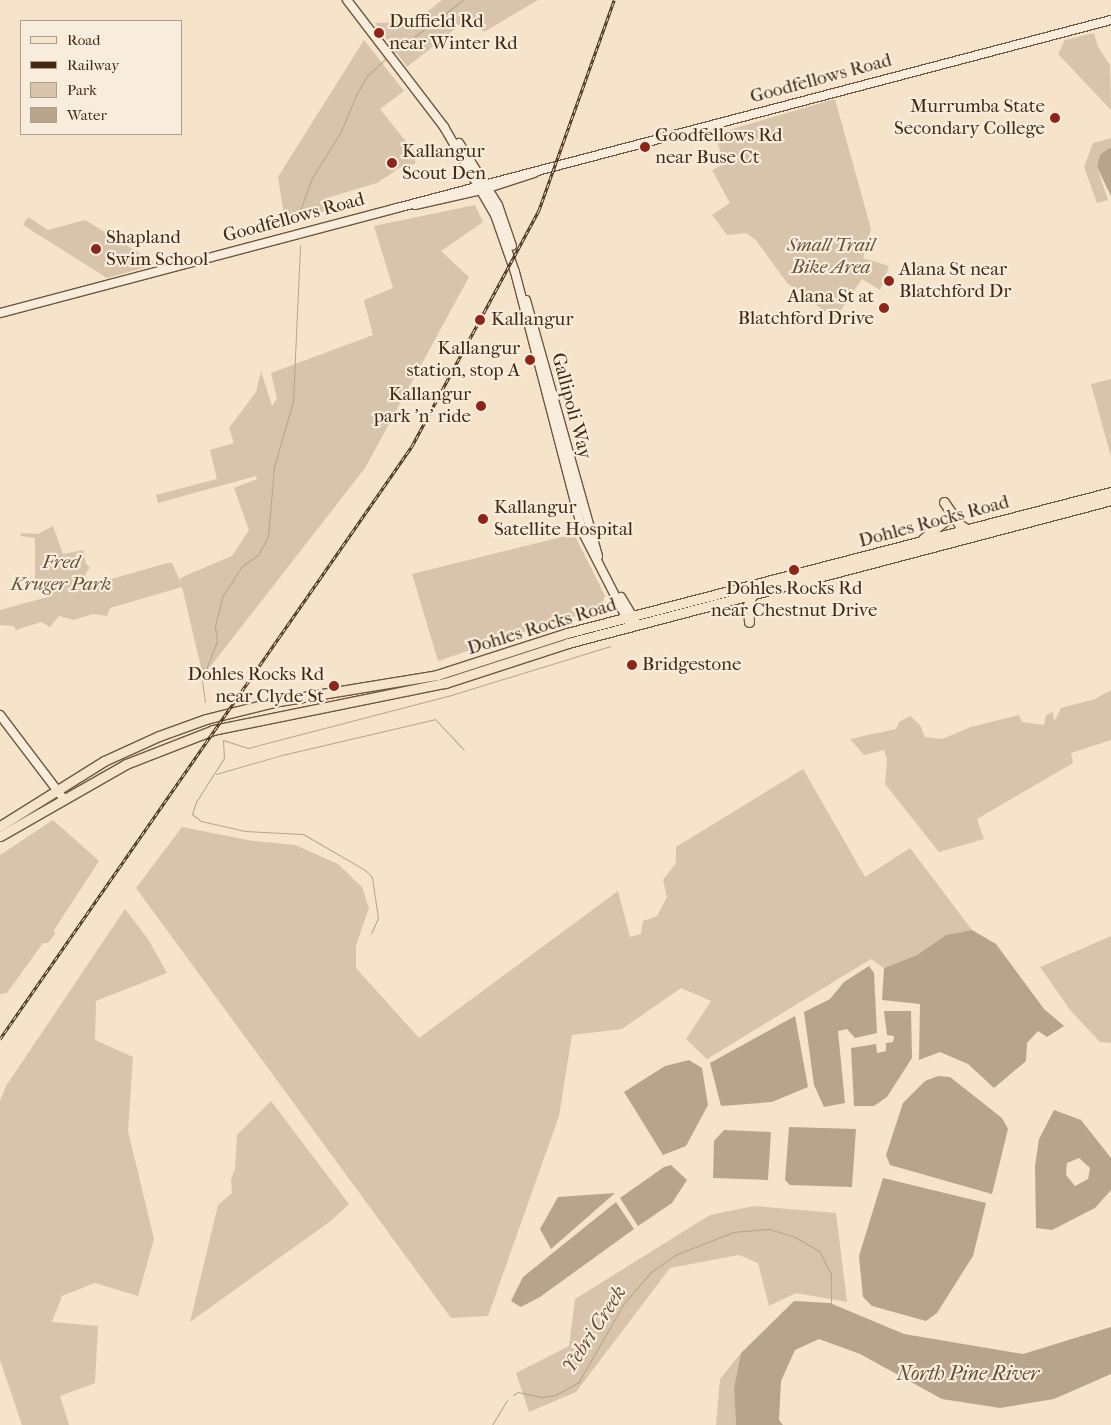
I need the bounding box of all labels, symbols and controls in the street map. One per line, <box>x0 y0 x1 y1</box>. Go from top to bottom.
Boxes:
place label: Duffield Rd near Winter Rd <box>389 11 518 55</box>
legend <box>20 20 182 135</box>
marker: Duffield Rd near Winter Rd <box>373 27 385 39</box>
text: Road <box>67 31 100 49</box>
street label: Goodfellows Road <box>748 49 894 109</box>
text: Railway <box>67 56 119 74</box>
text: Park <box>67 81 97 99</box>
place label: Murrumba State Secondary College <box>894 96 1045 140</box>
text: Water <box>67 106 107 124</box>
marker: Murrumba State Secondary College <box>1049 112 1061 124</box>
place label: Goodfellows Rd near Buse Ct <box>655 125 782 169</box>
place label: Kallangur Scout Den <box>402 141 486 185</box>
marker: Goodfellows Rd near Buse Ct <box>639 141 651 153</box>
marker: Kallangur Scout Den <box>386 157 398 169</box>
street label: Goodfellows Road <box>221 188 367 248</box>
place label: Shapland Swim School <box>106 227 208 271</box>
park label: Small Trail Bike Area <box>787 235 875 279</box>
marker: Shapland Swim School <box>90 243 102 255</box>
place label: Alana St near Blatchford Dr <box>899 259 1011 303</box>
marker: Alana St near Blatchford Dr <box>883 275 895 287</box>
place label: Alana St at Blatchford Drive <box>738 286 874 330</box>
marker: Alana St at Blatchford Drive <box>878 302 890 314</box>
place label: Kallangur <box>491 309 573 331</box>
marker: Kallangur <box>473 313 487 327</box>
place label: Kallangur station, stop A <box>406 338 520 382</box>
street label: Gallipoli Way <box>546 350 596 462</box>
marker: Kallangur station, stop A <box>524 354 536 366</box>
place label: Kallangur park 'n' ride <box>374 384 471 428</box>
marker: Kallangur park 'n' ride <box>475 400 487 412</box>
street label: Dohles Rocks Road <box>856 491 1012 553</box>
place label: Kallangur Satellite Hospital <box>494 497 633 541</box>
marker: Kallangur Satellite Hospital <box>476 512 490 526</box>
park label: Fred Kruger Park <box>11 552 111 596</box>
marker: Dohles Rocks Rd near Chestnut Drive <box>788 564 800 576</box>
place label: Dohles Rocks Rd near Chestnut Drive <box>711 578 877 622</box>
street label: Dohles Rocks Road <box>465 593 619 661</box>
place label: Bridgestone <box>642 654 741 676</box>
marker: Bridgestone <box>626 659 638 671</box>
place label: Dohles Rocks Rd near Clyde St <box>187 664 324 708</box>
marker: Dohles Rocks Rd near Clyde St <box>328 680 340 692</box>
water label: Yebri Creek <box>557 1281 631 1377</box>
water label: North Pine River <box>897 1361 1039 1385</box>

